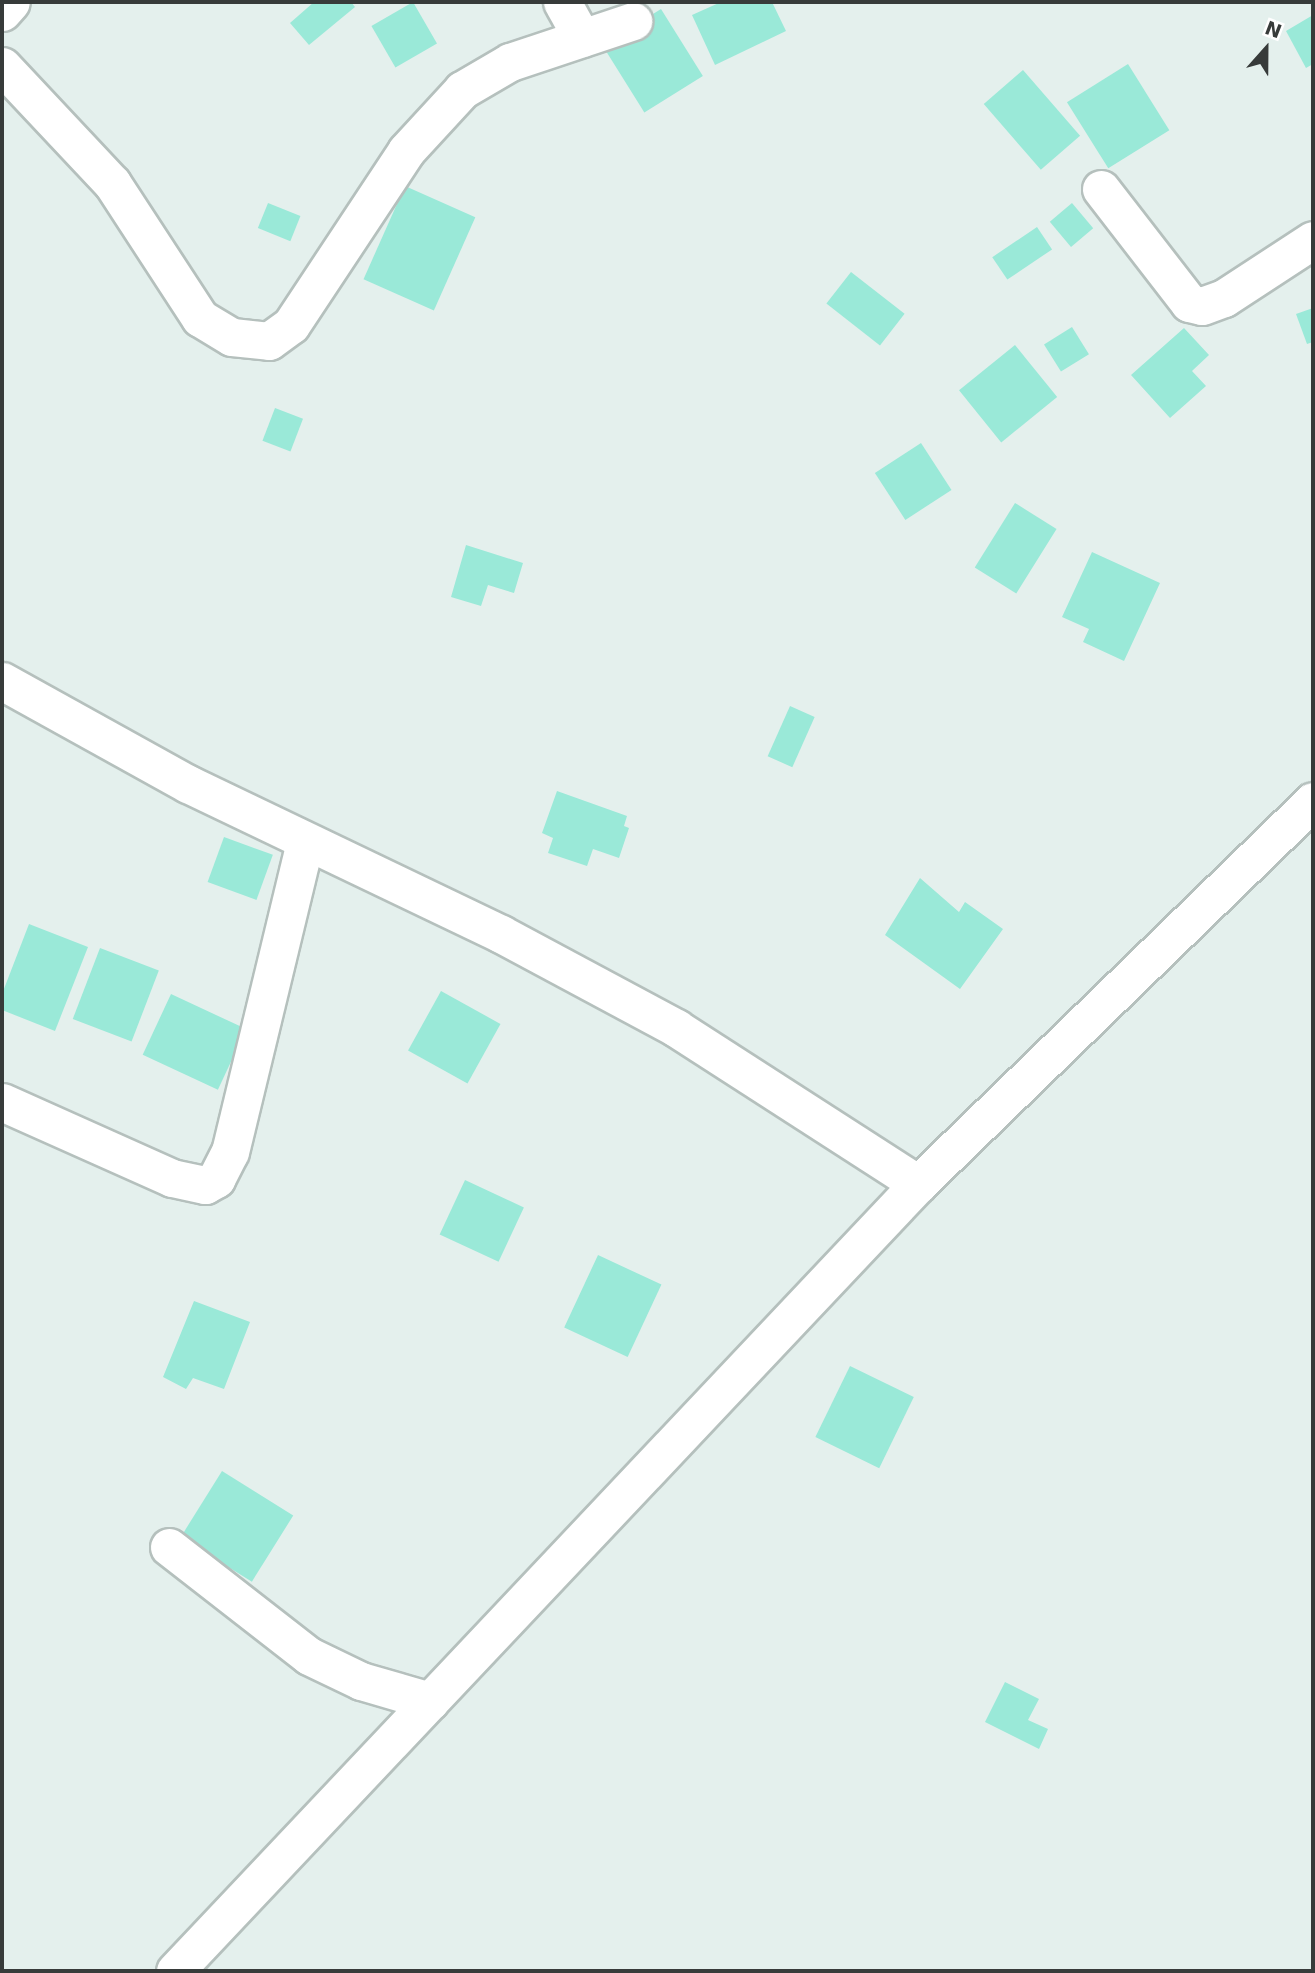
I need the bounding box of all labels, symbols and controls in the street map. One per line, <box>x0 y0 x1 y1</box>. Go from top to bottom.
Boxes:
north arrow <box>1231 14 1301 84</box>
text: N <box>1262 16 1285 43</box>

